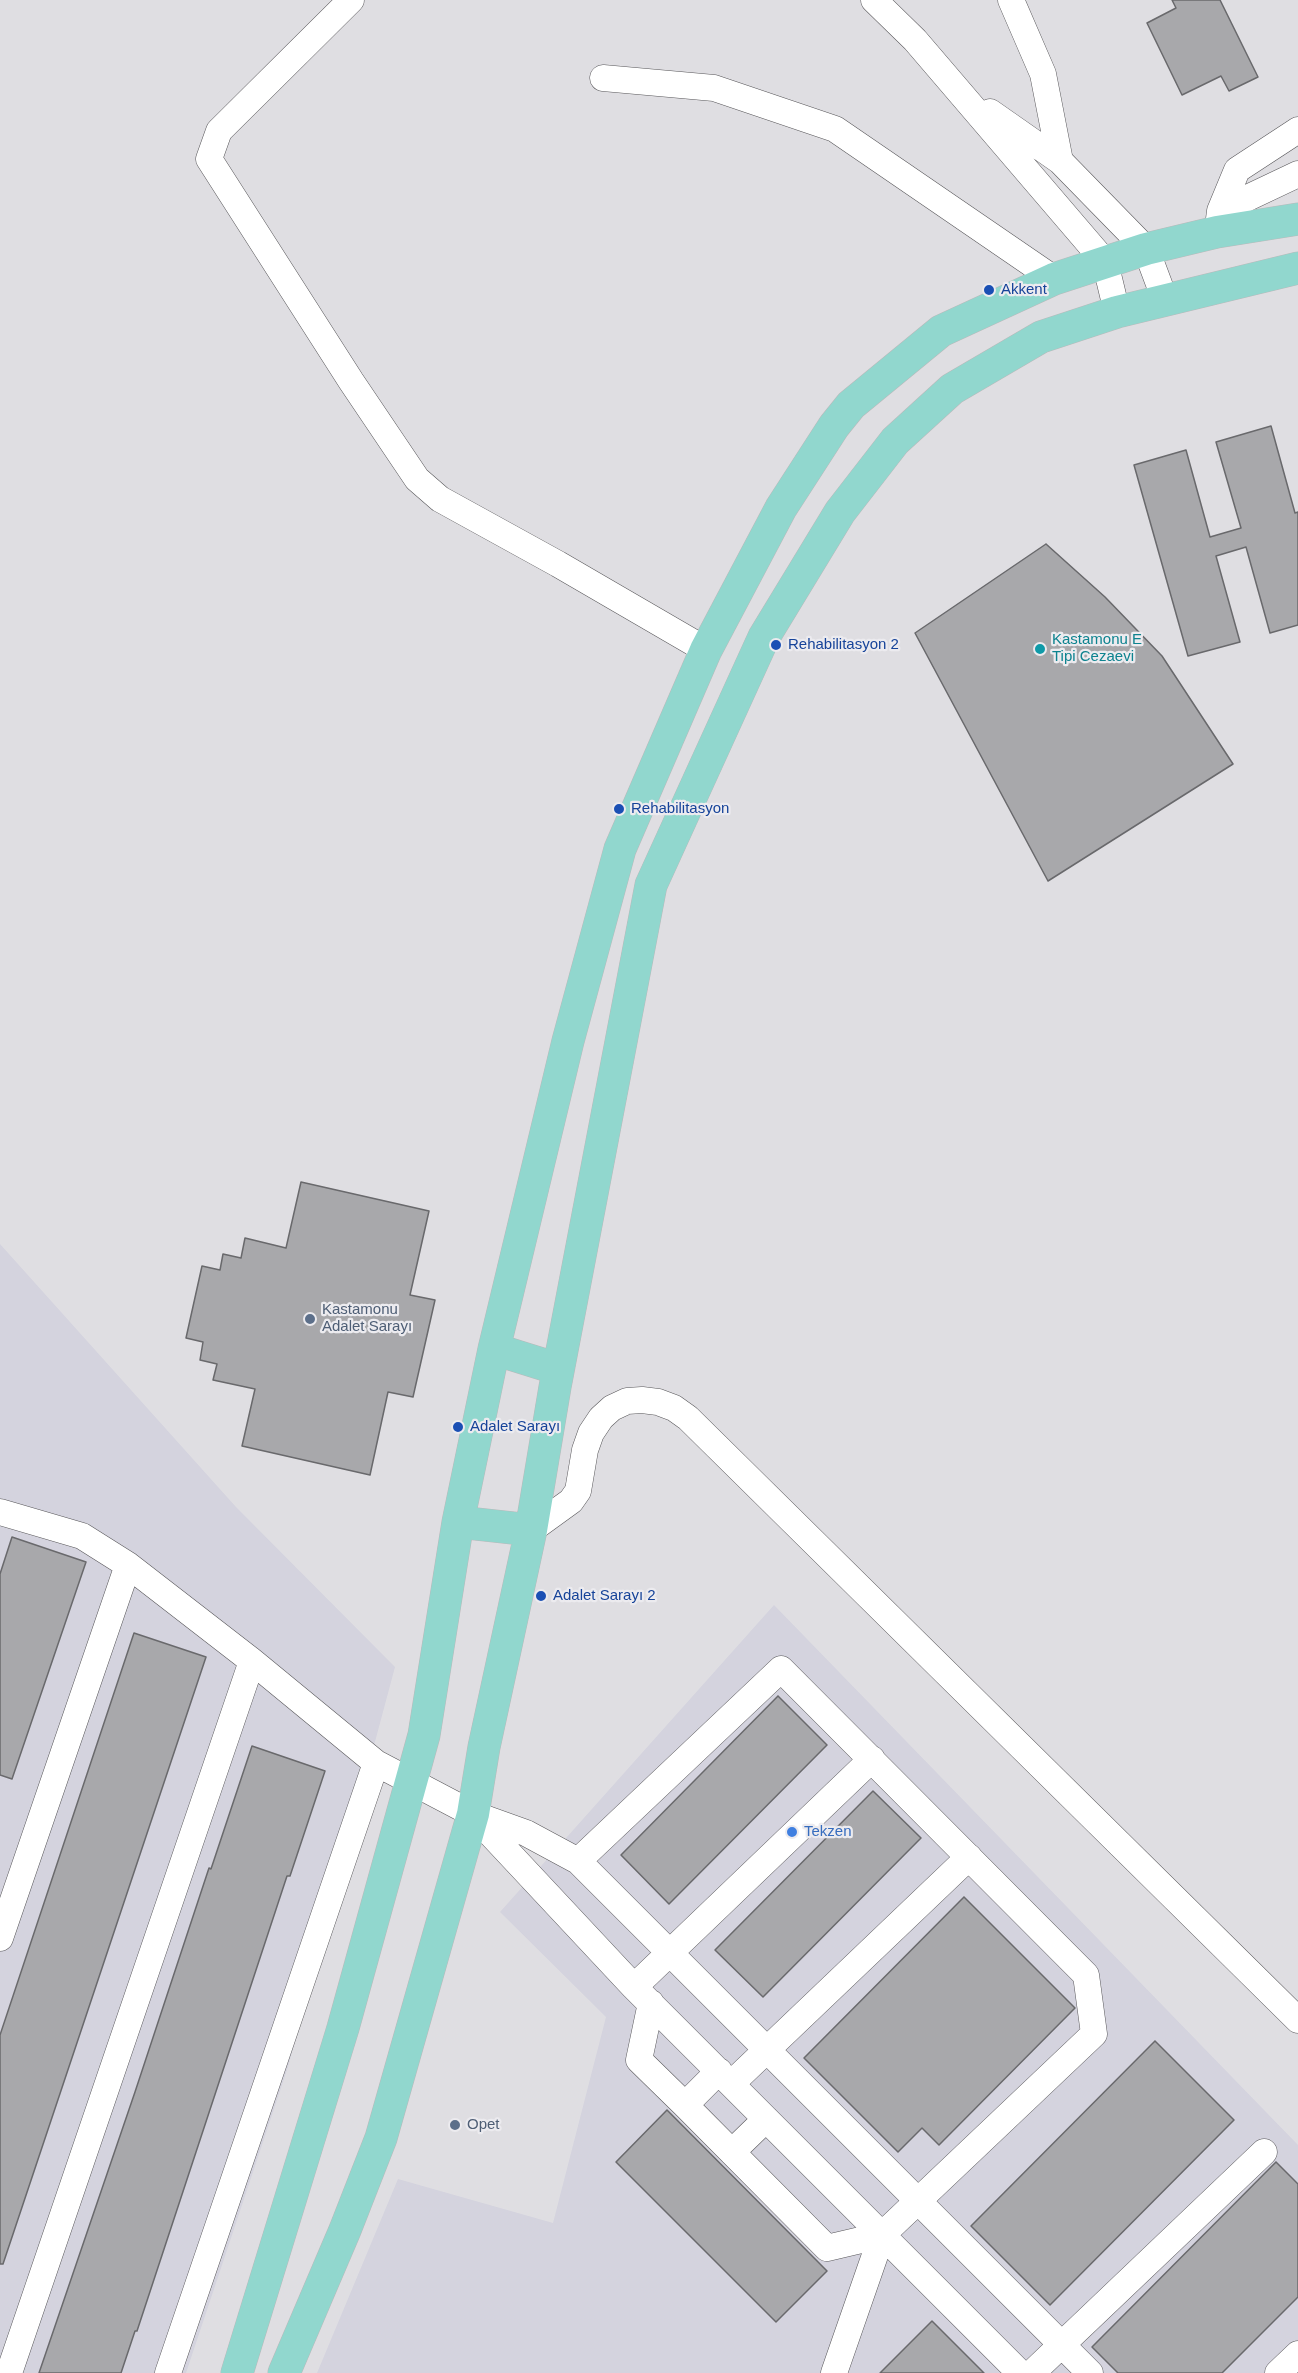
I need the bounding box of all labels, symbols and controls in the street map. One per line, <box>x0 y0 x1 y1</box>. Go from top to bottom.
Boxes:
place label: Akkent <box>1001 281 1047 299</box>
marker: Akkent <box>982 283 996 297</box>
place label: Kastamonu E Tipi Cezaevi <box>1052 631 1142 666</box>
place label: Rehabilitasyon 2 <box>788 636 899 654</box>
marker: Rehabilitasyon 2 <box>769 638 783 652</box>
marker: Kastamonu E Tipi Cezaevi <box>1033 642 1047 656</box>
place label: Rehabilitasyon <box>631 800 729 818</box>
marker: Rehabilitasyon <box>612 802 626 816</box>
place label: Kastamonu Adalet Sarayı <box>322 1301 412 1336</box>
marker: Kastamonu Adalet Sarayı <box>303 1312 317 1326</box>
place label: Adalet Sarayı <box>470 1418 560 1436</box>
marker: Adalet Sarayı <box>451 1420 465 1434</box>
place label: Adalet Sarayı 2 <box>553 1587 656 1605</box>
marker: Adalet Sarayı 2 <box>534 1589 548 1603</box>
place label: Tekzen <box>804 1823 852 1841</box>
marker: Tekzen <box>785 1825 799 1839</box>
place label: Opet <box>467 2116 500 2134</box>
marker: Opet <box>448 2118 462 2132</box>

